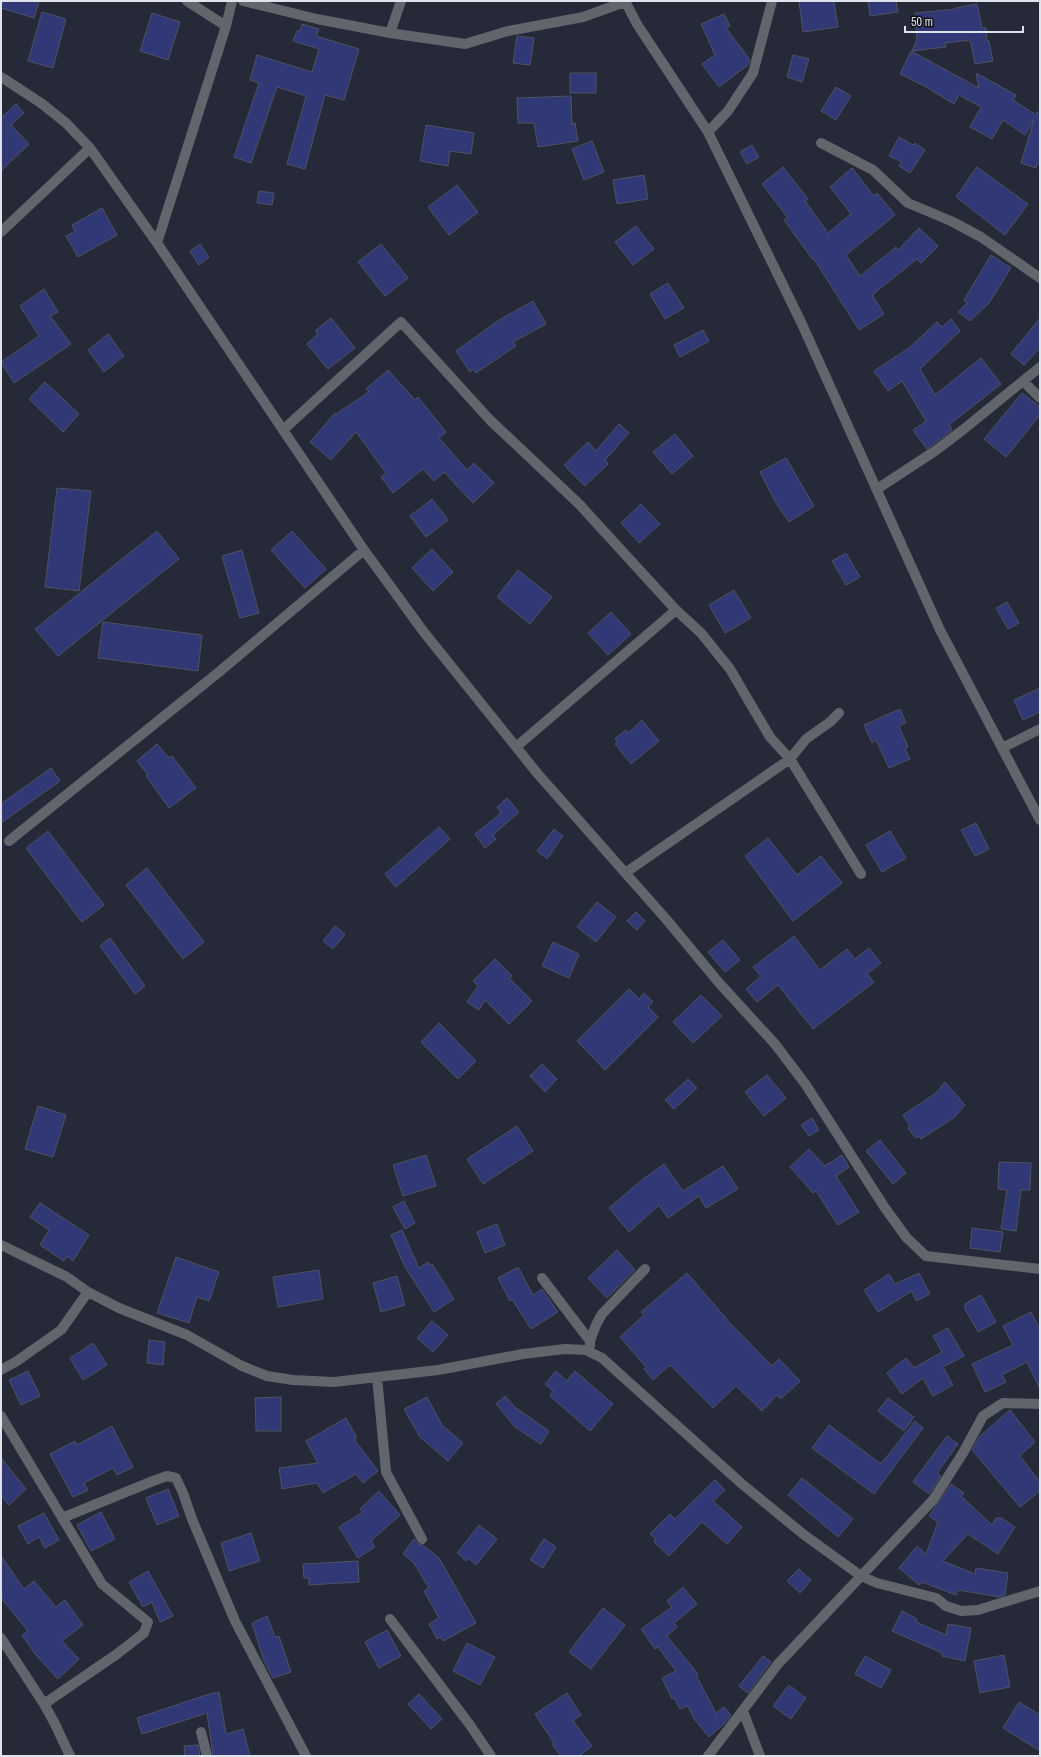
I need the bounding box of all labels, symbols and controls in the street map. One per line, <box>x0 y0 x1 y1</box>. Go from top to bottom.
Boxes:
scale bar <box>905 8 1023 34</box>
text: 50 m <box>911 14 933 30</box>

